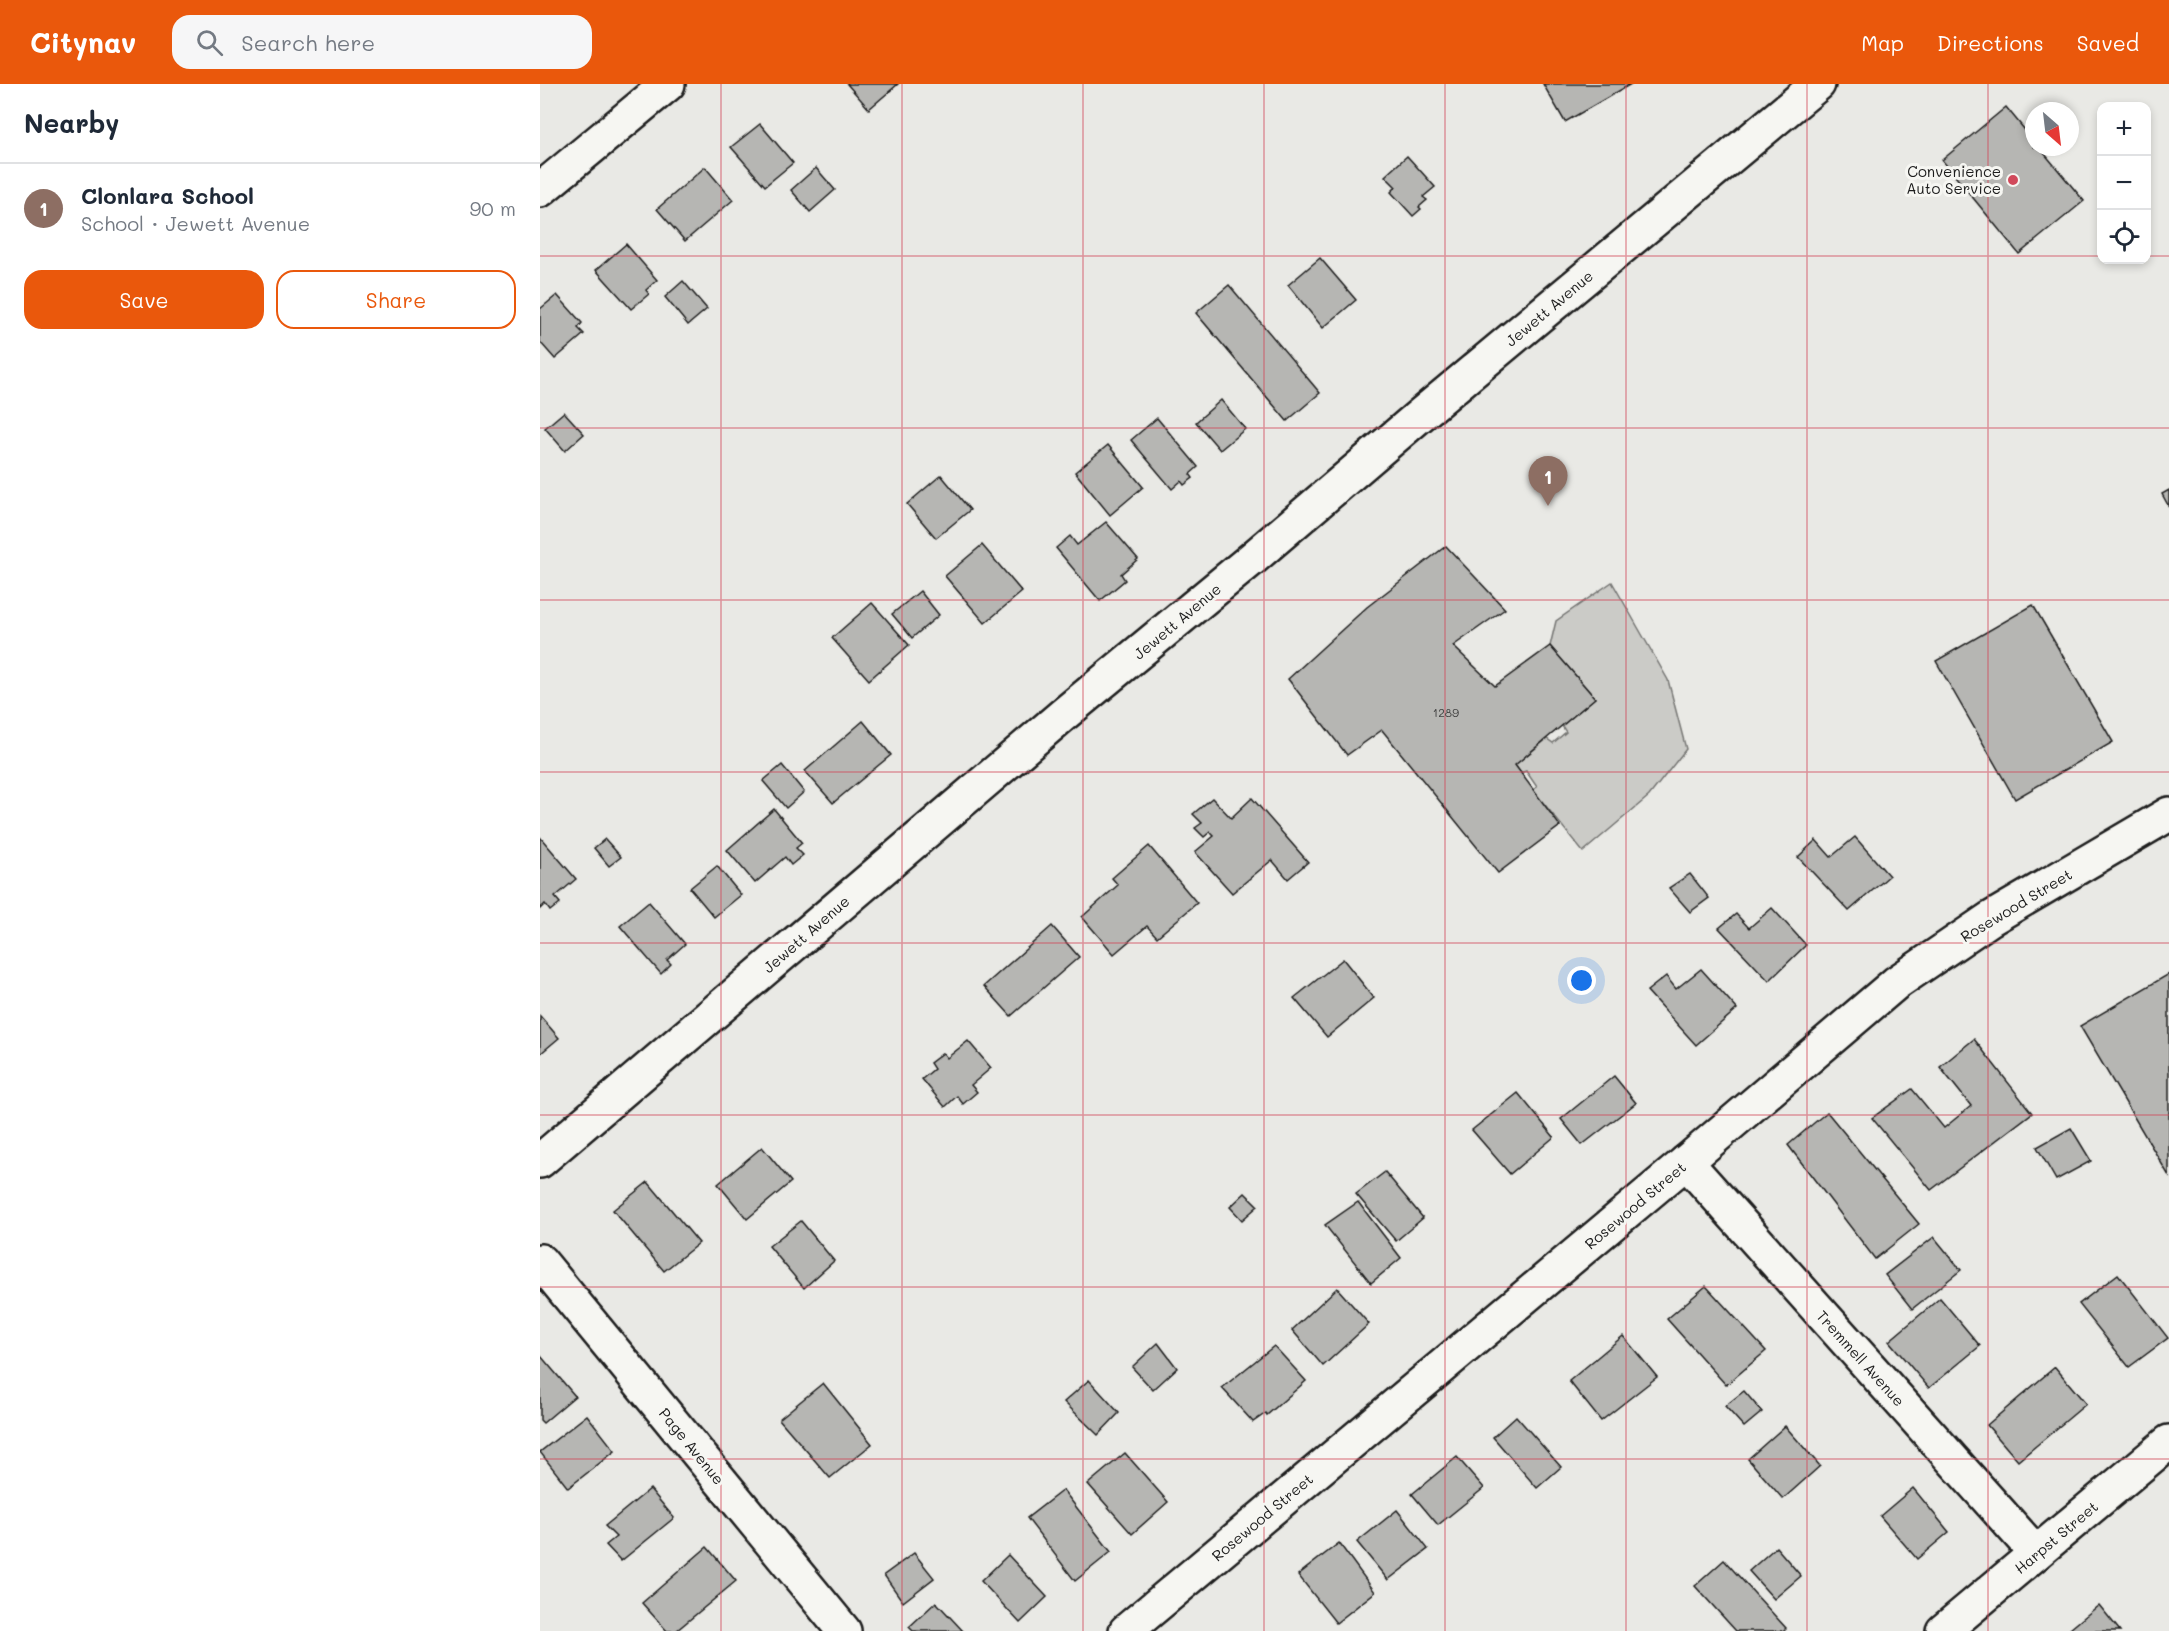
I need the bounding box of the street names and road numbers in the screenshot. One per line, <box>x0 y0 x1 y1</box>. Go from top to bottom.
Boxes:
street label: Jewett Avenue <box>1501 266 1597 350</box>
street label: Jewett Avenue <box>1129 579 1225 663</box>
street label: Rosewood Street <box>1957 864 2075 946</box>
street label: Jewett Avenue <box>759 891 853 977</box>
street label: Rosewood Street <box>1580 1157 1690 1253</box>
street label: Tremmell Avenue <box>1813 1306 1909 1410</box>
street label: Page Avenue <box>655 1403 729 1489</box>
street label: Rosewood Street <box>1207 1469 1317 1565</box>
street label: Harpst Street <box>2010 1496 2102 1578</box>

